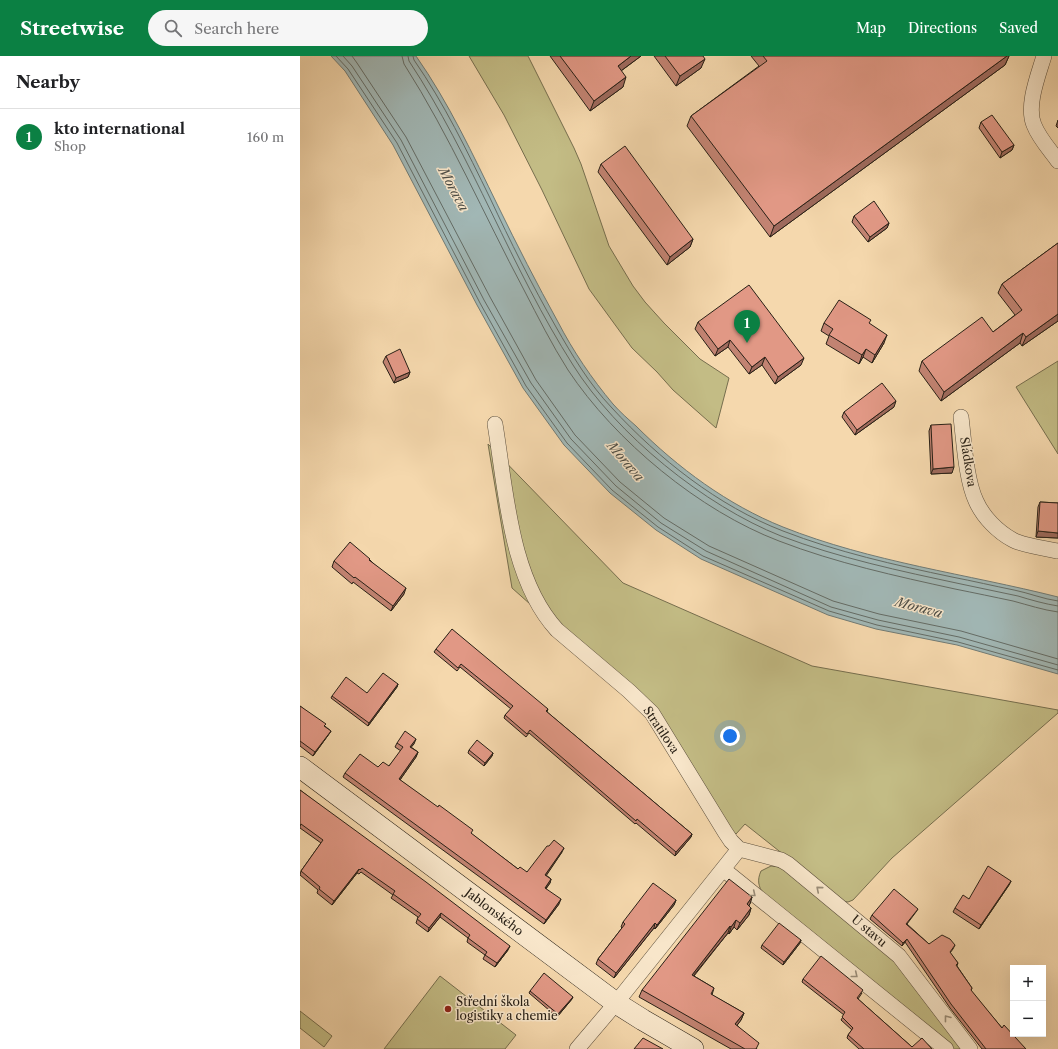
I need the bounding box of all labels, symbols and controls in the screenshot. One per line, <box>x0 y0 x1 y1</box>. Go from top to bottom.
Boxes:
search box <box>148 10 428 46</box>
text: Streetwise <box>20 17 124 40</box>
icon: search <box>162 17 184 39</box>
text: Search here <box>194 19 279 38</box>
text: Map <box>856 19 886 37</box>
text: Directions <box>908 19 977 37</box>
text: Saved <box>999 19 1038 37</box>
text: Nearby <box>16 72 80 92</box>
text: kto international <box>54 119 185 138</box>
text: 1 <box>26 129 32 145</box>
text: 160 m <box>247 129 284 145</box>
text: Shop <box>54 138 86 154</box>
water label: Morava <box>435 162 472 214</box>
pin: 1 <box>734 310 760 343</box>
water label: Morava <box>603 436 648 484</box>
street label: Sládkova <box>957 436 980 489</box>
water label: Morava <box>892 593 944 621</box>
street label: Stratilova <box>640 703 683 757</box>
your location <box>720 726 740 746</box>
street label: Jablonského <box>460 884 527 938</box>
one-way arrow <box>816 886 823 893</box>
one-way arrow <box>749 889 756 896</box>
street label: U stavu <box>849 911 891 950</box>
map controls <box>1010 965 1046 1037</box>
button: + <box>1010 965 1046 1001</box>
one-way arrow <box>850 971 857 978</box>
place label: Střední škola logistiky a chemie <box>456 994 558 1023</box>
button: − <box>1010 1001 1046 1037</box>
marker: Střední škola logistiky a chemie <box>443 1004 453 1014</box>
one-way arrow <box>944 1016 951 1023</box>

